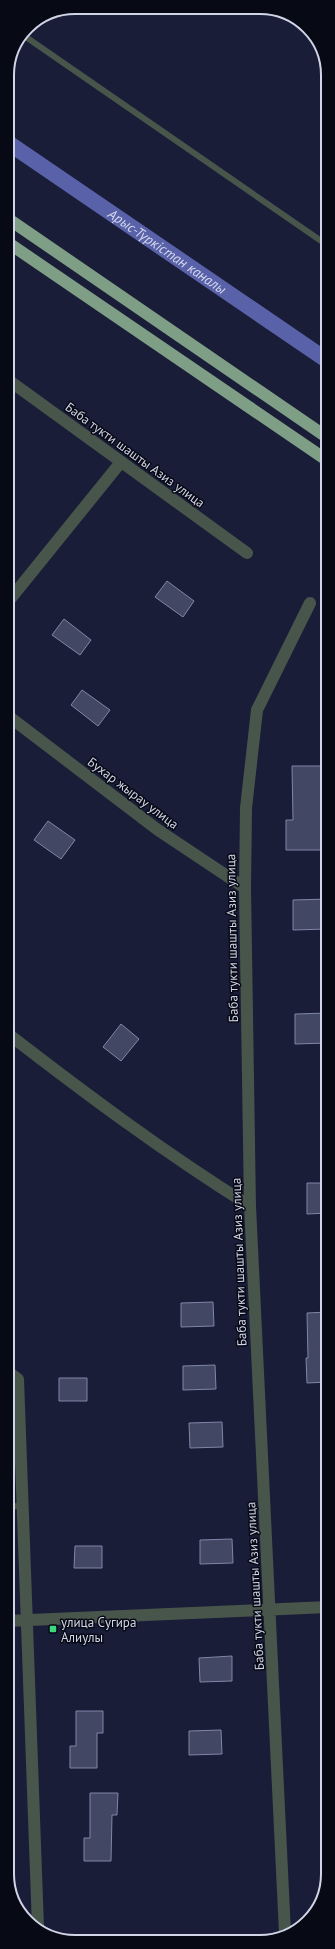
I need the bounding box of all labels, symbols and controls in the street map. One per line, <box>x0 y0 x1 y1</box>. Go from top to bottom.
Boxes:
water label: Арыс-Түркістан каналы <box>104 204 230 298</box>
street label: Баба тукти шашты Азиз улица <box>62 399 208 511</box>
street label: Бухар жырау улица <box>84 753 182 833</box>
street label: Баба тукти шашты Азиз улица <box>222 854 242 1022</box>
street label: Баба тукти шашты Азиз улица <box>228 1178 250 1346</box>
street label: Баба тукти шашты Азиз улица <box>242 1501 268 1671</box>
place label: улица Сугира Алиулы <box>61 1614 136 1646</box>
marker: улица Сугира Алиулы <box>48 1624 58 1634</box>

